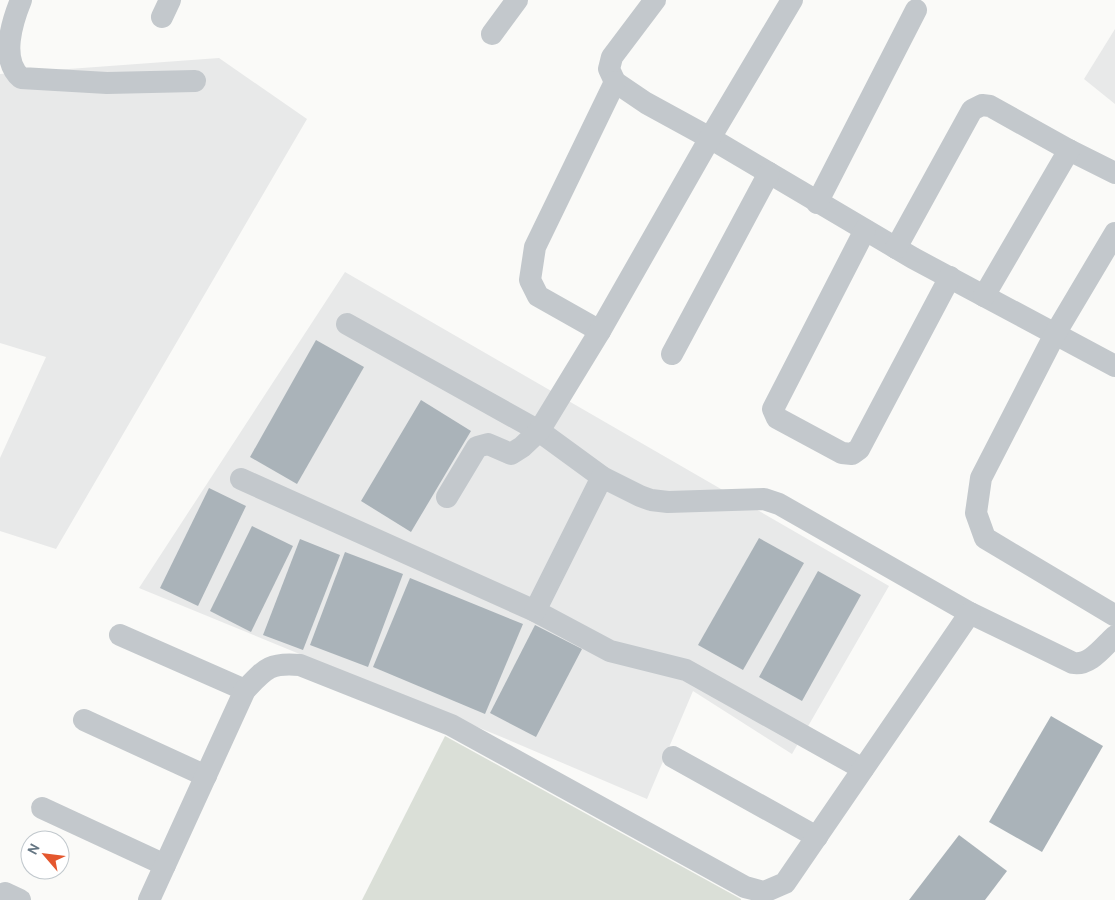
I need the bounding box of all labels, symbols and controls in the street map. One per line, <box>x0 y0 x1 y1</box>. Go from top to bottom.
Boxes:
north arrow <box>20 830 70 880</box>
text: N <box>25 841 45 858</box>

